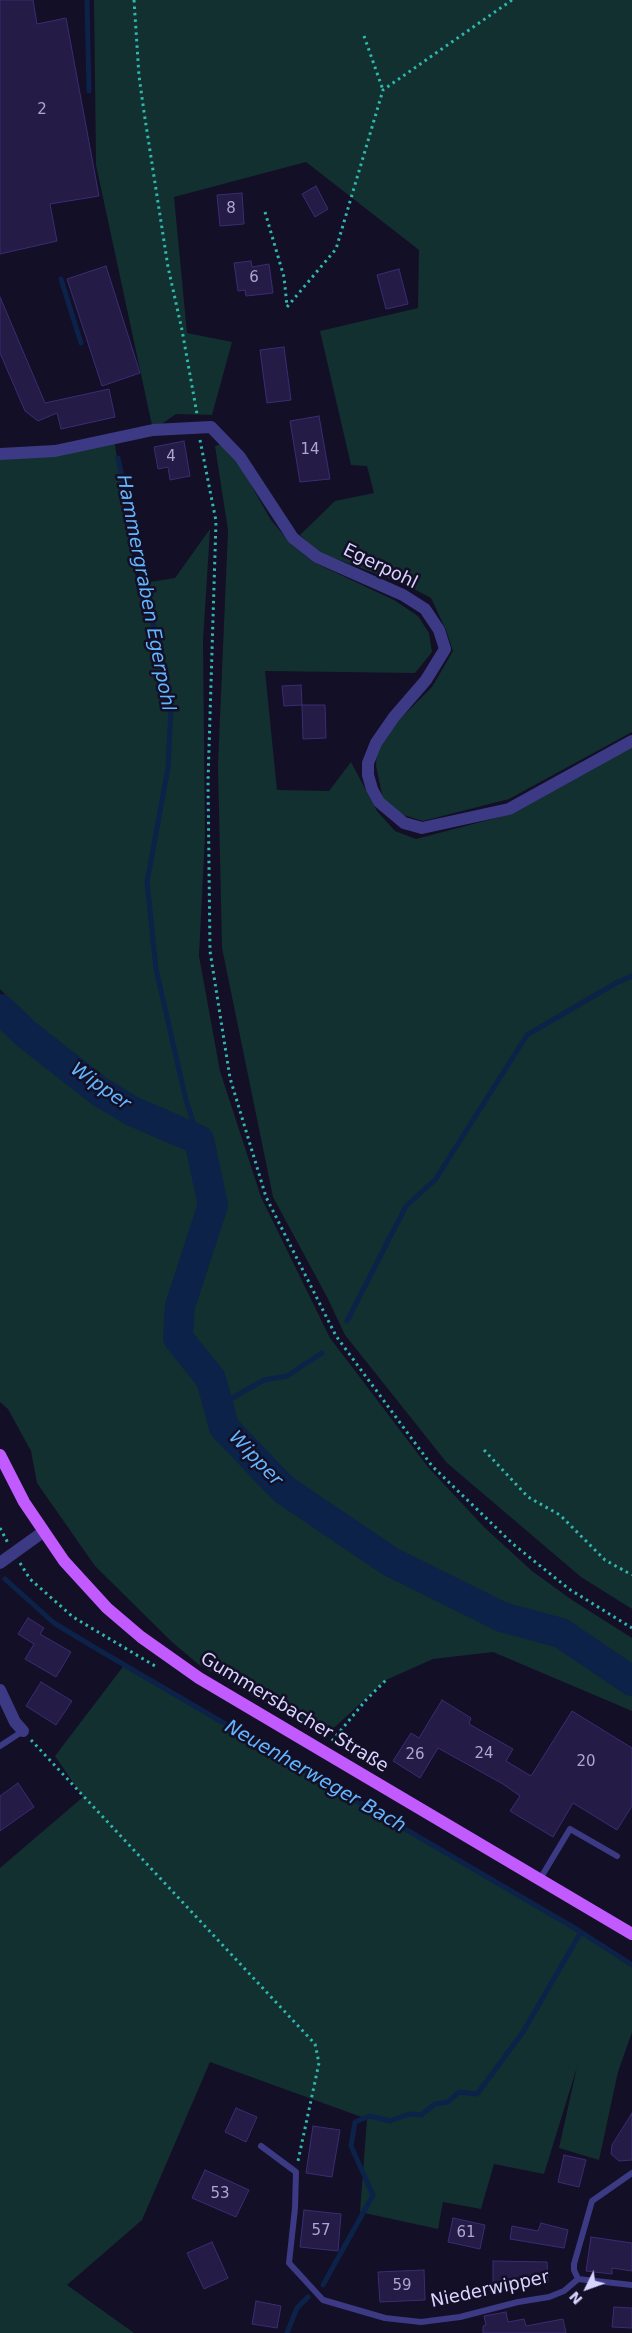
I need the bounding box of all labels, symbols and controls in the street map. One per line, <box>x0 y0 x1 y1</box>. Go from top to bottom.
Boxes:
house number: 2 <box>37 101 47 119</box>
house number: 8 <box>226 200 236 218</box>
house number: 6 <box>249 269 259 287</box>
house number: 14 <box>300 441 320 459</box>
house number: 4 <box>166 448 176 466</box>
water label: Hammergraben Egerpohl <box>111 473 179 713</box>
street label: Egerpohl <box>339 540 421 594</box>
water label: Wipper <box>66 1058 134 1116</box>
water label: Wipper <box>223 1427 287 1491</box>
street label: Gummersbacher Straße <box>196 1648 392 1778</box>
water label: Neuenherweger Bach <box>220 1716 410 1838</box>
house number: 24 <box>474 1745 494 1763</box>
house number: 26 <box>405 1746 425 1764</box>
house number: 20 <box>576 1753 596 1771</box>
house number: 53 <box>210 2185 230 2203</box>
house number: 57 <box>311 2222 331 2240</box>
house number: 61 <box>456 2224 476 2242</box>
north arrow <box>562 2263 612 2313</box>
street label: Niederwipper <box>429 2267 551 2313</box>
house number: 59 <box>392 2277 412 2295</box>
text: N <box>566 2288 586 2308</box>

